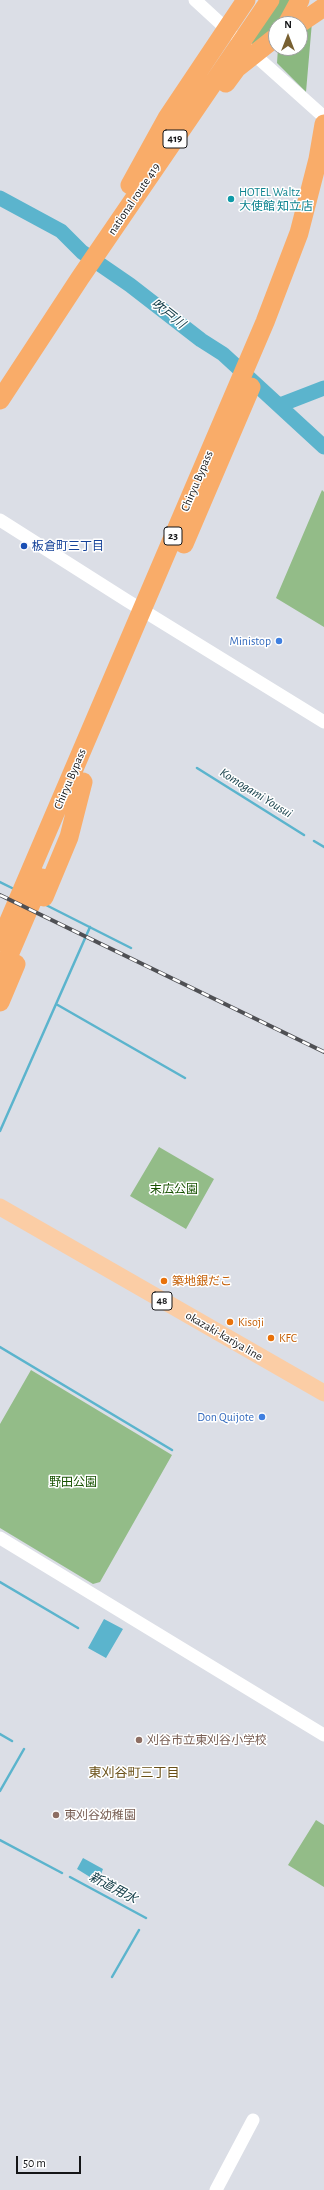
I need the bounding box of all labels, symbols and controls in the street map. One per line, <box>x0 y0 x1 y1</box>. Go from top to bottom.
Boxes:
north arrow <box>268 16 308 56</box>
text: N <box>284 19 292 30</box>
road number: 419 <box>163 130 187 148</box>
street label: national route 419 <box>105 160 163 238</box>
place label: HOTEL Waltz 大使館 知立店 <box>239 185 313 213</box>
marker: HOTEL Waltz 大使館 知立店 <box>226 194 236 204</box>
water label: 吹戸川 <box>148 296 188 332</box>
street label: Chiryu Bypass <box>178 448 216 514</box>
road number: 23 <box>164 527 182 545</box>
place label: 板倉町三丁目 <box>32 539 104 553</box>
marker: 板倉町三丁目 <box>19 541 29 551</box>
place label: Ministop <box>229 634 271 648</box>
marker: Ministop <box>274 636 284 646</box>
street label: Chiryu Bypass <box>51 746 89 812</box>
water label: Komogami Yousui <box>217 765 295 821</box>
park label: 末広公園 <box>150 1182 198 1196</box>
place label: 築地銀だこ <box>172 1274 232 1288</box>
marker: 築地銀だこ <box>159 1276 169 1286</box>
road number: 48 <box>152 1292 172 1310</box>
street label: okazaki-kariya line <box>183 1308 265 1364</box>
place label: Kisoji <box>238 1315 264 1329</box>
marker: Kisoji <box>225 1317 235 1327</box>
place label: KFC <box>279 1331 297 1345</box>
marker: KFC <box>266 1333 276 1343</box>
place label: Don Quijote <box>197 1410 254 1424</box>
marker: Don Quijote <box>257 1412 267 1422</box>
park label: 野田公園 <box>49 1475 97 1489</box>
place label: 刈谷市立東刈谷小学校 <box>147 1733 267 1747</box>
marker: 刈谷市立東刈谷小学校 <box>134 1735 144 1745</box>
district label: 東刈谷町三丁目 <box>89 1765 179 1781</box>
place label: 東刈谷幼稚園 <box>64 1808 136 1822</box>
marker: 東刈谷幼稚園 <box>51 1810 61 1820</box>
water label: 新道用水 <box>86 1869 140 1907</box>
scale bar <box>18 2148 83 2174</box>
text: 50 m <box>23 2157 46 2169</box>

